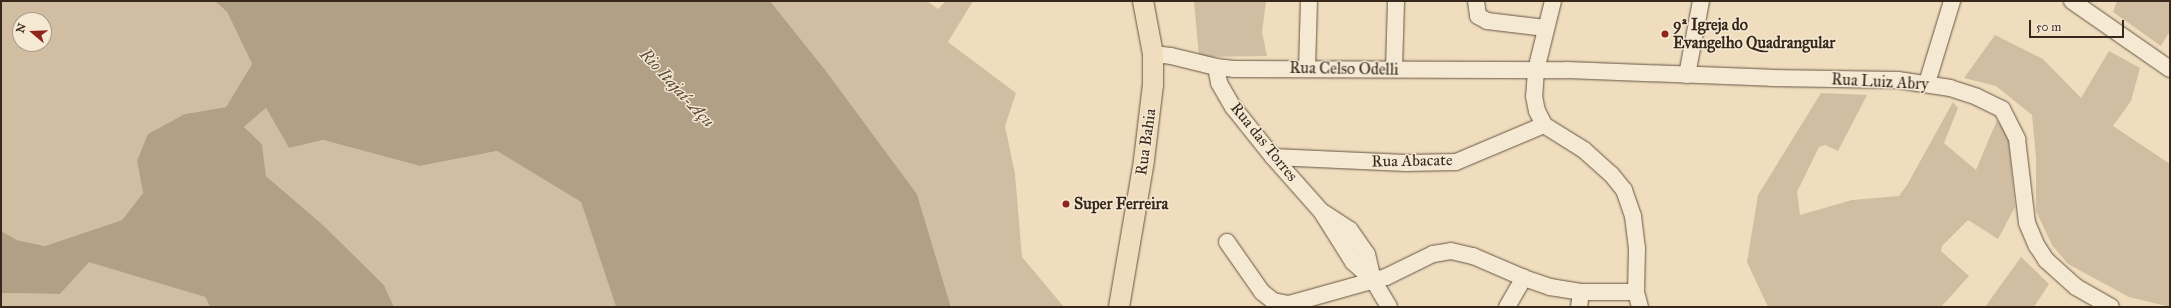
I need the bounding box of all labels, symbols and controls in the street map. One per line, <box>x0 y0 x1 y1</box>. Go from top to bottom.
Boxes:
north arrow <box>12 12 52 52</box>
scale bar <box>2031 12 2126 38</box>
place label: 9ª Igreja do Evangelho Quadrangular <box>1673 15 1835 53</box>
text: 50 m <box>2036 20 2061 34</box>
text: N <box>13 22 29 35</box>
marker: 9ª Igreja do Evangelho Quadrangular <box>1660 29 1670 39</box>
water label: Rio Itajaí-Açu <box>635 44 719 132</box>
street label: Rua Celso Odelli <box>1289 58 1399 80</box>
street label: Rua Luiz Abry <box>1831 70 1929 94</box>
street label: Rua das Torres <box>1226 99 1302 185</box>
street label: Rua Bahia <box>1132 107 1160 177</box>
street label: Rua Abacate <box>1371 151 1453 171</box>
place label: Super Ferreira <box>1074 194 1168 214</box>
marker: Super Ferreira <box>1061 199 1071 209</box>

